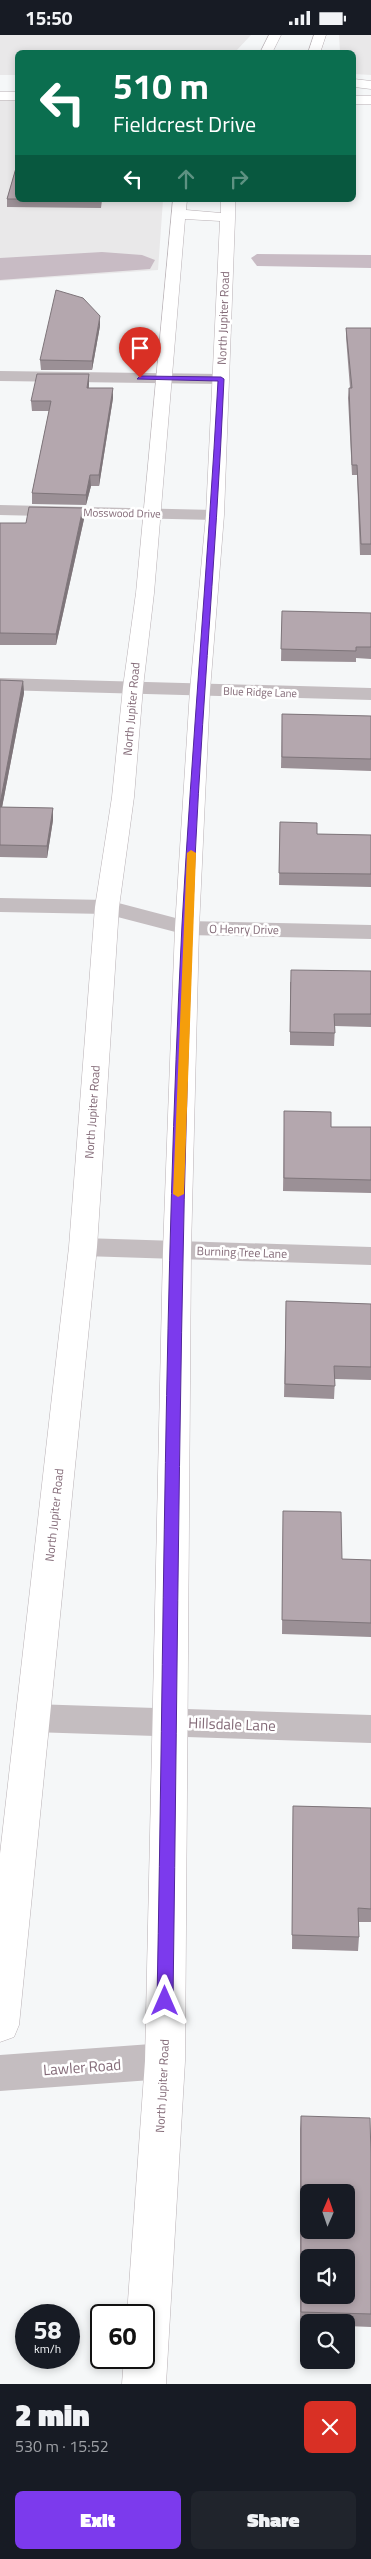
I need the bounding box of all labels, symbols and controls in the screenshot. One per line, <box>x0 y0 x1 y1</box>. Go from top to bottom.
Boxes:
text: 15:50 <box>25 3 72 32</box>
text: 510 m <box>113 59 209 113</box>
icon: left <box>30 70 95 135</box>
text: Fieldcrest Drive <box>113 107 256 141</box>
icon: left <box>119 165 147 193</box>
icon: ahead <box>172 165 200 193</box>
icon: right <box>225 165 253 193</box>
street label: North Jupiter Road <box>212 271 234 365</box>
pin <box>119 327 161 378</box>
icon: arrive <box>126 334 154 362</box>
street label: Mosswood Drive <box>83 504 161 522</box>
street label: North Jupiter Road <box>117 662 145 756</box>
street label: Blue Ridge Lane <box>223 683 298 701</box>
street label: O Henry Drive <box>209 919 279 939</box>
street label: North Jupiter Road <box>79 1065 105 1159</box>
street label: Burning Tree Lane <box>196 1241 288 1263</box>
street label: North Jupiter Road <box>40 1467 68 1563</box>
street label: Hillsdale Lane <box>188 1711 276 1737</box>
position arrow <box>138 1974 190 2026</box>
street label: North Jupiter Road <box>150 2039 174 2133</box>
street label: Lawler Road <box>42 2053 122 2081</box>
north arrow <box>300 2184 355 2239</box>
map controls <box>300 2184 355 2369</box>
button: sound <box>300 2249 355 2304</box>
speed limit sign: 60 <box>90 2304 155 2369</box>
text: 58 <box>33 2311 62 2349</box>
button: search <box>300 2314 355 2369</box>
text: km/h <box>34 2339 61 2358</box>
text: 2 min <box>15 2392 90 2438</box>
button: close <box>304 2401 356 2453</box>
text: 530 m · 15:52 <box>15 2434 109 2458</box>
button: Exit <box>15 2491 181 2549</box>
button: Share <box>191 2491 356 2549</box>

